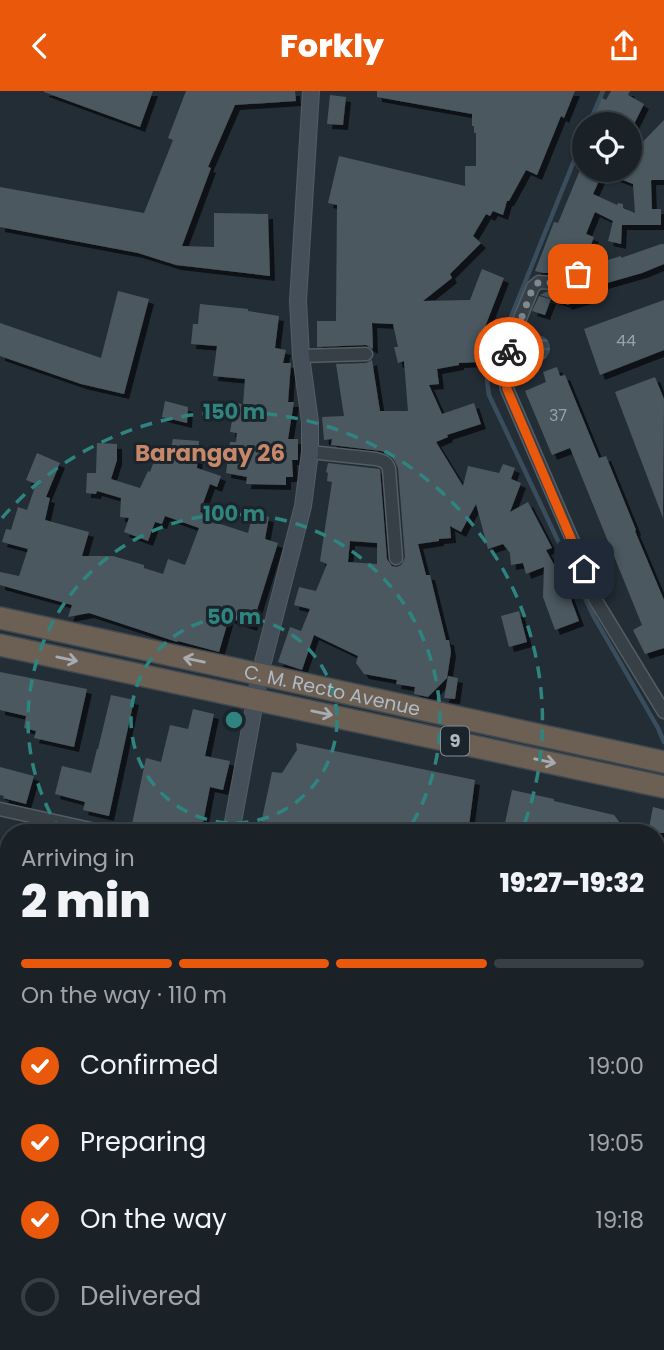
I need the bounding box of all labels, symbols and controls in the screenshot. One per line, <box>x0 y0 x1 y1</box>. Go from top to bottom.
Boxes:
text: Forkly <box>280 23 384 68</box>
icon: back <box>21 27 59 65</box>
icon: share <box>605 27 643 65</box>
map controls <box>572 112 642 182</box>
button: locate <box>572 112 642 182</box>
pin <box>548 244 608 304</box>
icon: bag <box>559 255 597 293</box>
courier <box>474 317 544 387</box>
house number: 44 <box>616 329 636 352</box>
icon: bike <box>490 333 528 371</box>
text: 150 m <box>203 397 265 426</box>
house number: 37 <box>549 404 567 427</box>
district label: Barangay 26 <box>135 437 285 469</box>
text: 100 m <box>203 499 265 528</box>
pin <box>554 539 614 599</box>
icon: home <box>565 550 603 588</box>
text: 50 m <box>207 602 261 631</box>
one-way arrow <box>55 652 78 666</box>
one-way arrow <box>183 652 205 665</box>
street label: C. M. Recto Avenue <box>242 658 423 723</box>
one-way arrow <box>310 707 333 721</box>
centre of rings <box>222 708 246 732</box>
road number: 9 <box>441 727 469 755</box>
one-way arrow <box>533 754 556 768</box>
text: Arriving in <box>21 842 135 874</box>
text: 19:27–19:32 <box>500 865 644 901</box>
text: 2 min <box>21 869 151 933</box>
text: On the way · 110 m <box>21 979 227 1011</box>
icon: check <box>21 1047 59 1085</box>
text: Confirmed <box>80 1047 218 1083</box>
text: 19:00 <box>588 1050 644 1082</box>
icon: check <box>21 1124 59 1162</box>
text: Preparing <box>80 1124 206 1160</box>
text: 19:05 <box>588 1127 644 1159</box>
icon: check <box>21 1201 59 1239</box>
text: On the way <box>80 1201 227 1237</box>
text: 19:18 <box>595 1204 644 1236</box>
text: Delivered <box>80 1278 201 1314</box>

